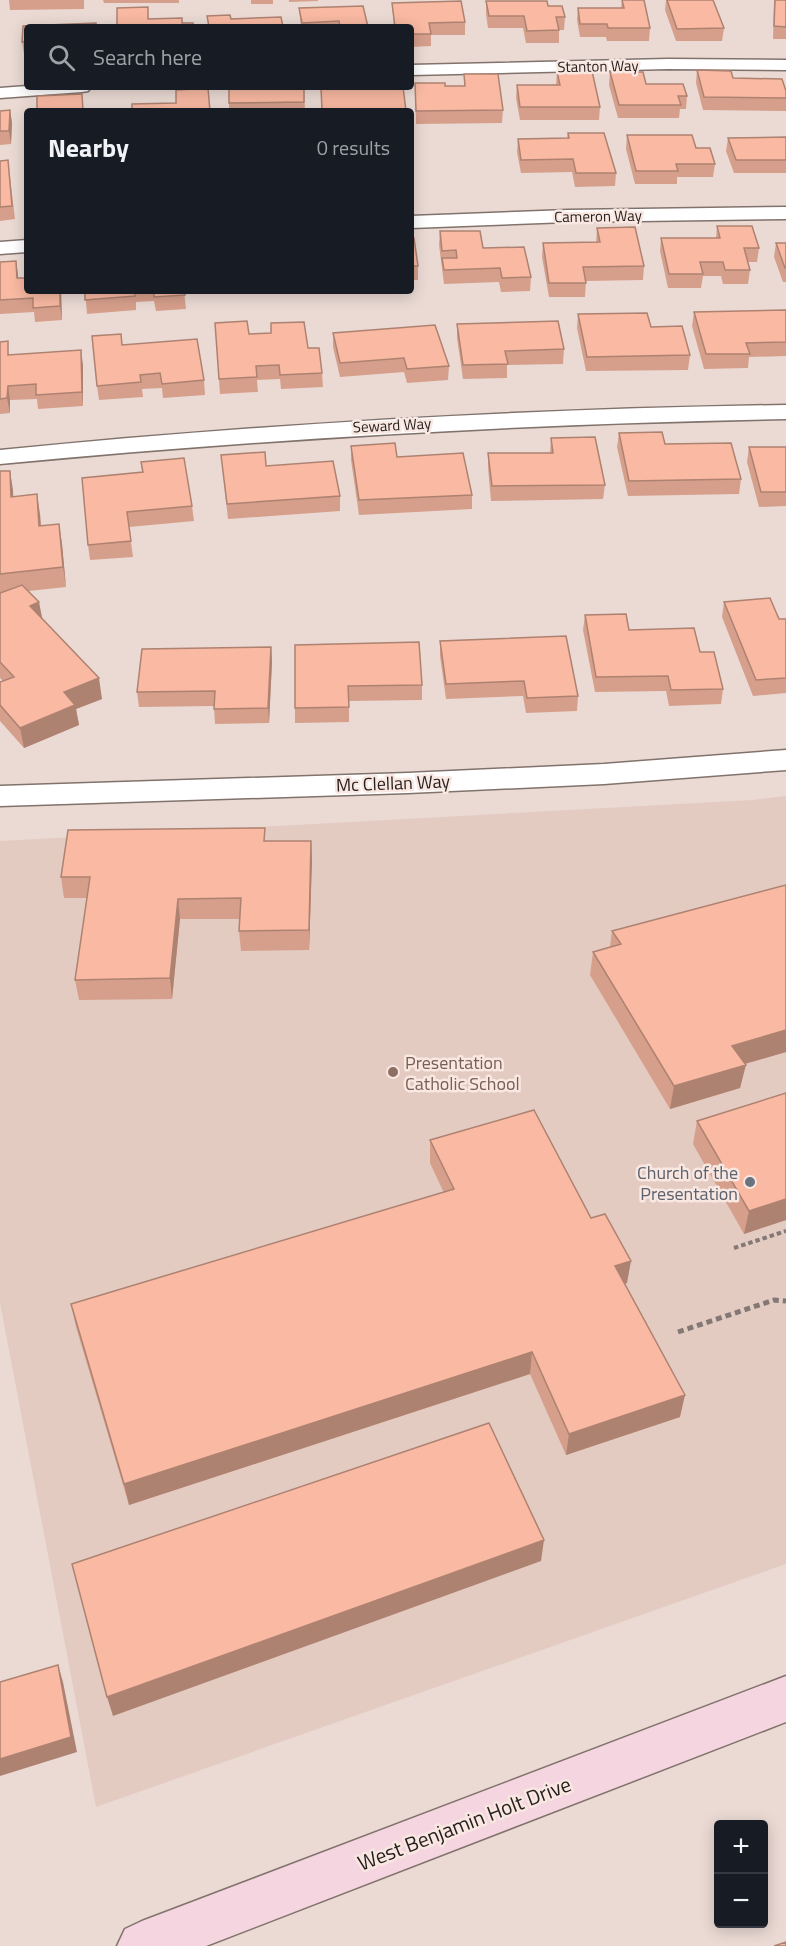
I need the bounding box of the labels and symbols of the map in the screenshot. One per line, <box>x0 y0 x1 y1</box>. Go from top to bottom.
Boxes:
street label: Stanton Way <box>557 54 639 78</box>
street label: Cameron Way <box>554 204 642 228</box>
street label: Seward Way <box>352 411 432 439</box>
street label: Mc Clellan Way <box>335 768 451 798</box>
place label: Presentation Catholic School <box>405 1049 520 1097</box>
marker: Presentation Catholic School <box>386 1065 400 1079</box>
place label: Church of the Presentation <box>637 1159 738 1207</box>
marker: Church of the Presentation <box>743 1175 757 1189</box>
street label: West Benjamin Holt Drive <box>353 1767 575 1879</box>

